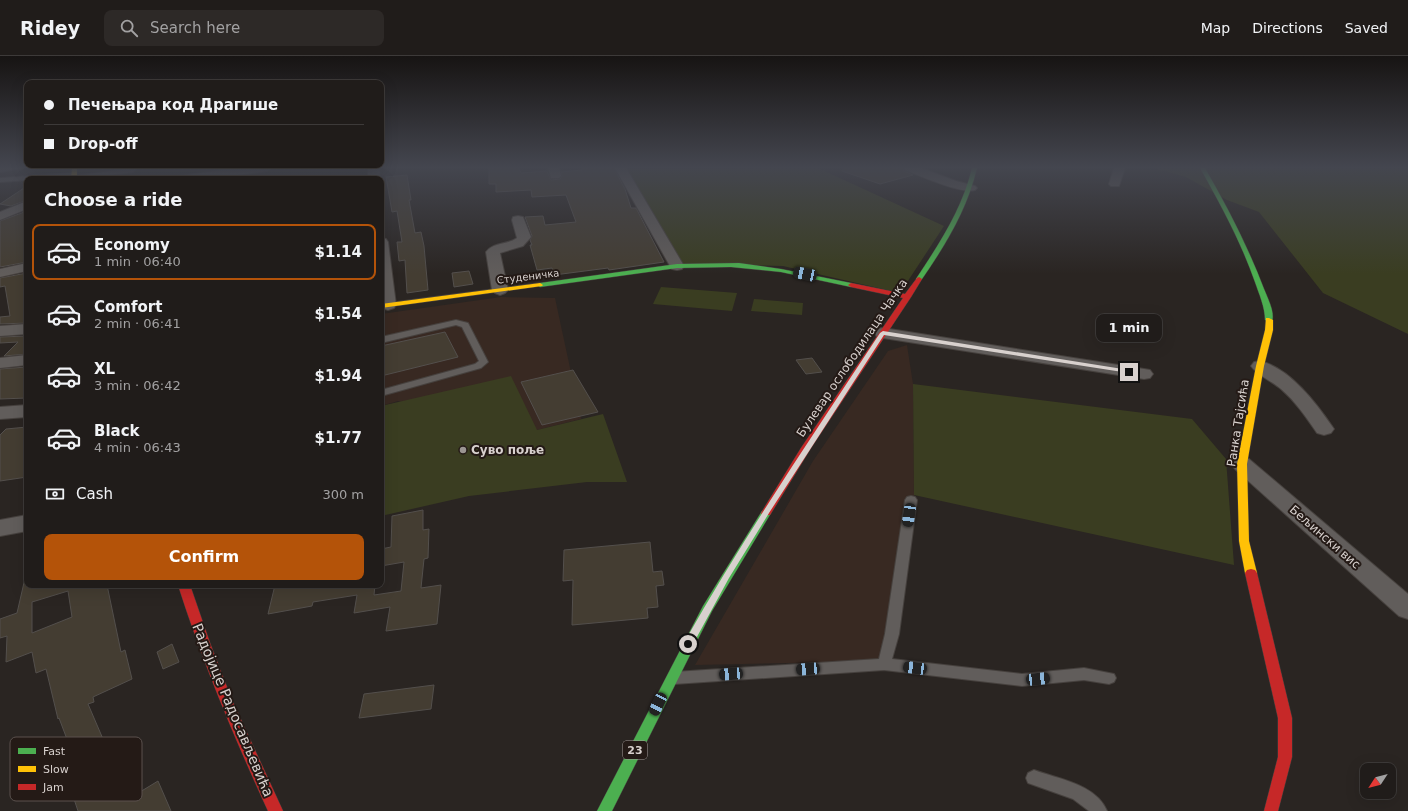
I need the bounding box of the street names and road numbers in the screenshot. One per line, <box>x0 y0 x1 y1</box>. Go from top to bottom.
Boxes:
street label: Студеничка <box>496 267 560 286</box>
street label: Булевар ослободилаца Чачка <box>794 276 910 440</box>
street label: Ранка Тајсића <box>1224 378 1252 468</box>
street label: Бељински вис <box>1287 503 1363 571</box>
street label: Радојице Радосављевића <box>189 621 277 799</box>
road number: 23 <box>623 741 647 759</box>

